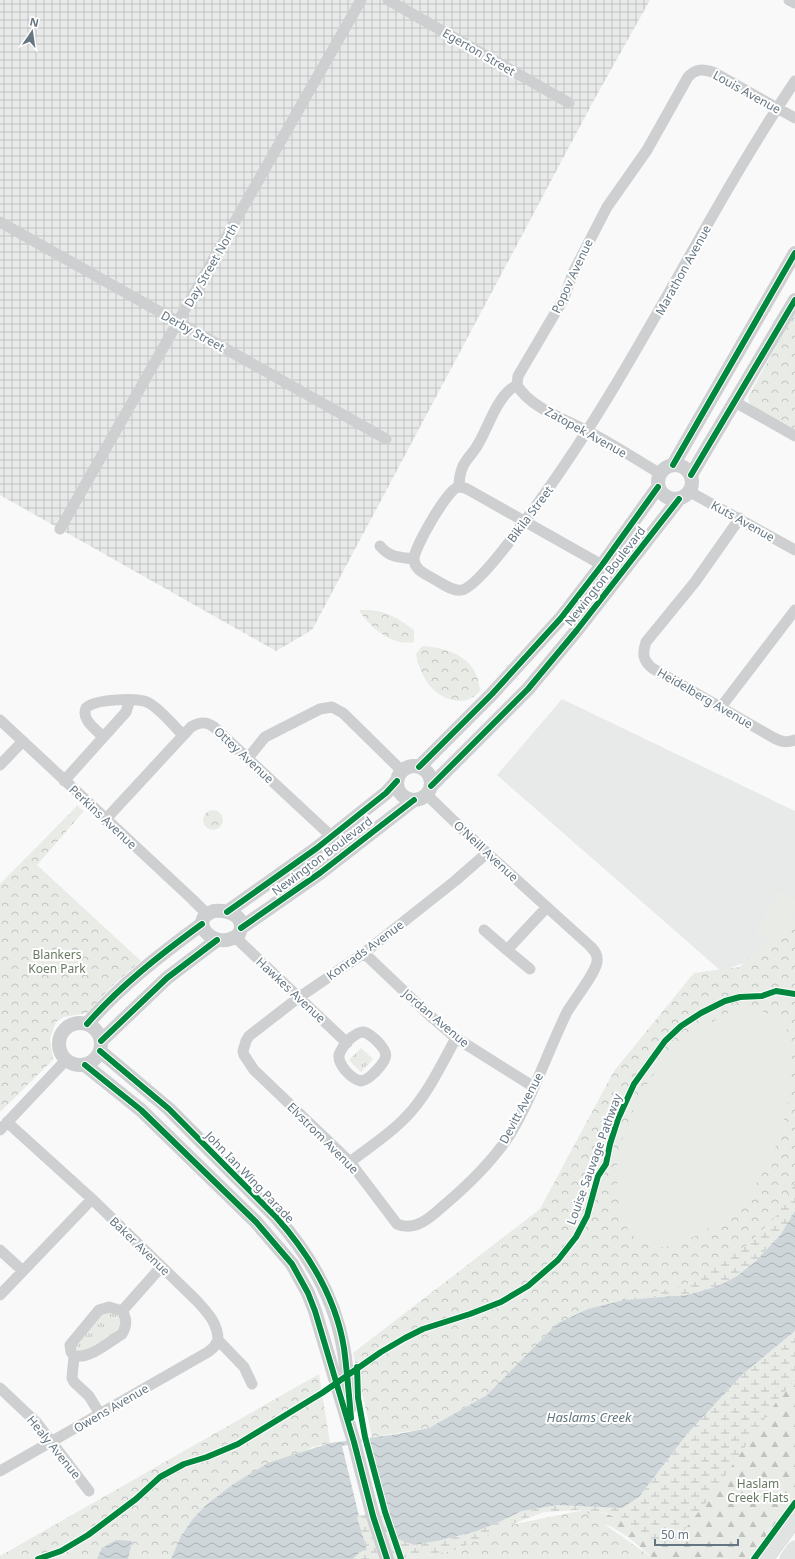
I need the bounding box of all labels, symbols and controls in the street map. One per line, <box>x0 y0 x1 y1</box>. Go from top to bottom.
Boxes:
north arrow <box>12 12 52 52</box>
text: N <box>28 13 40 30</box>
street label: Egerton Street <box>439 24 519 80</box>
street label: Louis Avenue <box>710 66 784 118</box>
street label: Day Street North <box>180 220 242 310</box>
street label: Marathon Avenue <box>651 222 715 318</box>
street label: Popov Avenue <box>547 236 597 316</box>
street label: Derby Street <box>158 307 228 356</box>
street label: Zatopek Avenue <box>542 403 630 462</box>
street label: Bikila Street <box>503 482 557 546</box>
street label: Kuts Avenue <box>708 497 778 546</box>
street label: Newington Boulevard <box>561 523 649 629</box>
street label: Heidelberg Avenue <box>654 664 756 732</box>
street label: Ottey Avenue <box>210 723 278 787</box>
street label: Perkins Avenue <box>65 781 141 853</box>
street label: Newington Boulevard <box>268 812 376 900</box>
street label: O'Neill Avenue <box>450 817 522 886</box>
street label: Konrads Avenue <box>323 916 407 984</box>
park label: Blankers Koen Park <box>28 946 86 977</box>
street label: Hawkes Avenue <box>253 953 330 1027</box>
street label: Jordan Avenue <box>398 984 473 1051</box>
street label: Devitt Avenue <box>495 1069 547 1147</box>
street label: Louise Sauvage Pathway <box>562 1090 626 1227</box>
street label: Elvstrom Avenue <box>284 1099 363 1178</box>
street label: John Ian Wing Parade <box>201 1127 299 1227</box>
street label: Baker Avenue <box>106 1213 174 1279</box>
street label: Owens Avenue <box>70 1380 152 1436</box>
water label: Haslams Creek <box>547 1408 632 1426</box>
street label: Healy Avenue <box>23 1412 85 1482</box>
park label: Haslam Creek Flats <box>727 1475 789 1506</box>
scale bar <box>655 1521 738 1547</box>
text: 50 m <box>661 1526 689 1543</box>

